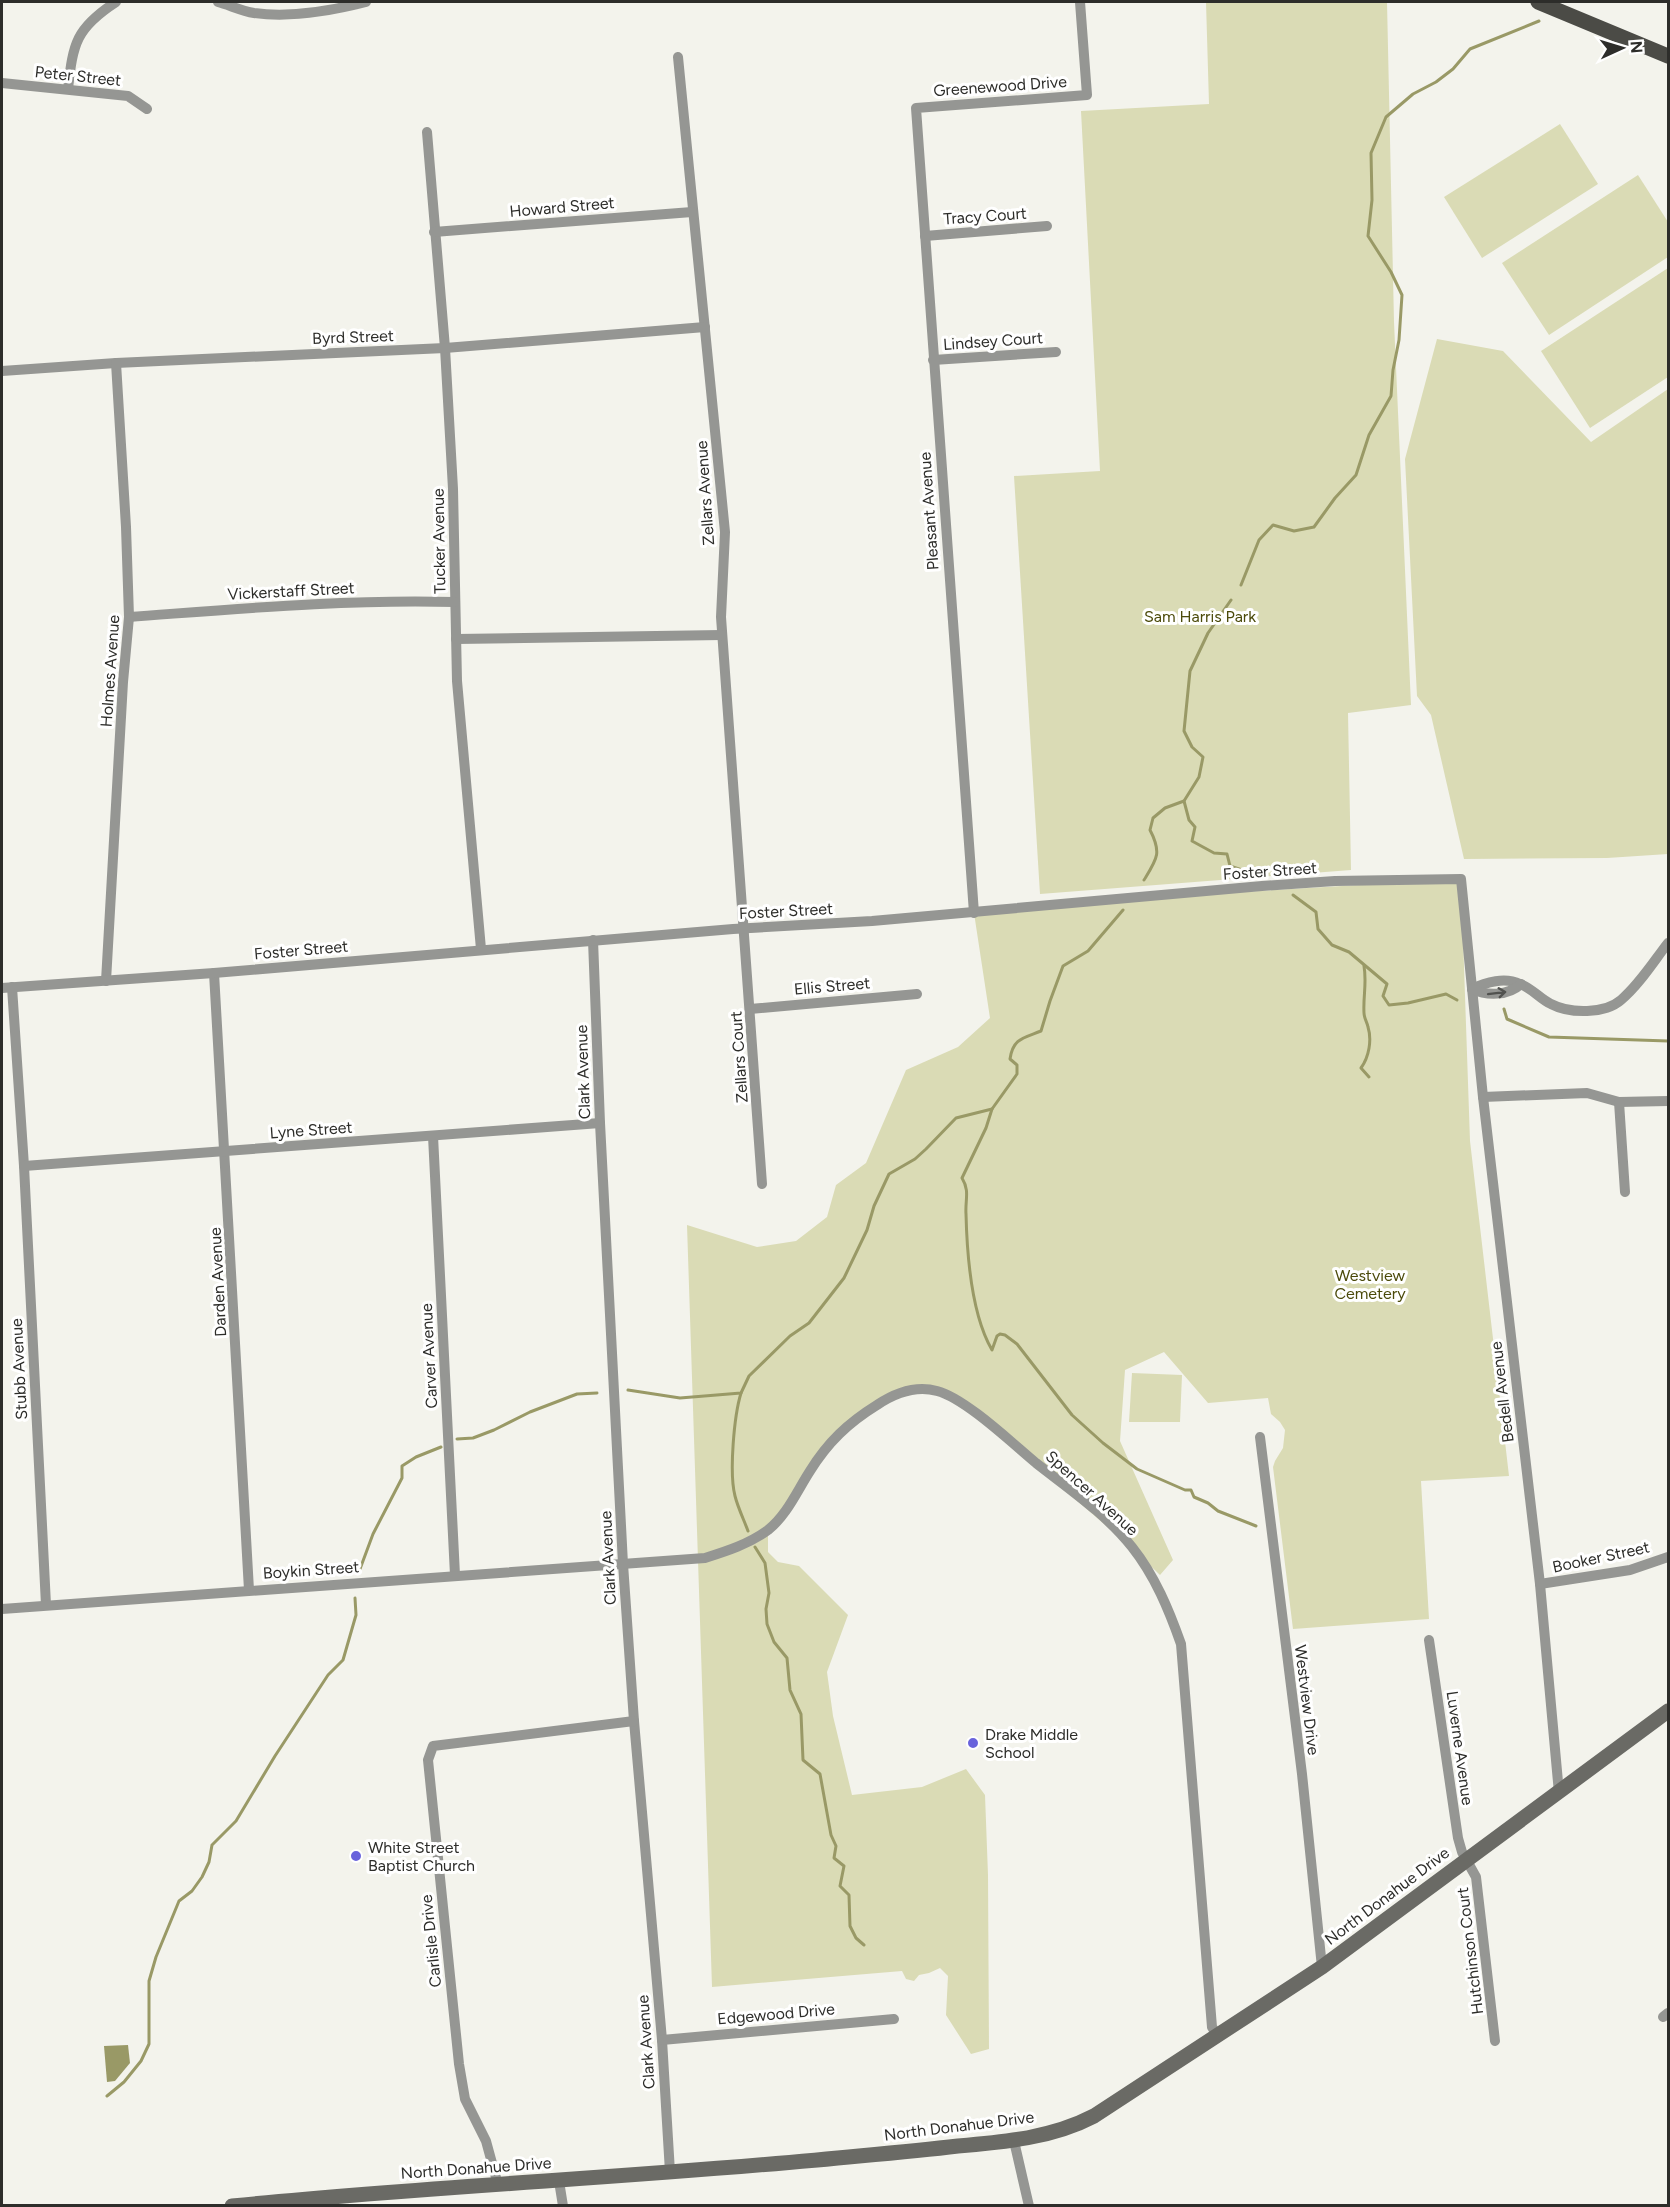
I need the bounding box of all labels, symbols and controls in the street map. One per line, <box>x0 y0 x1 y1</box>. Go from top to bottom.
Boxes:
north arrow <box>1592 18 1652 78</box>
text: N <box>1627 40 1646 54</box>
street label: Peter Street <box>34 62 122 90</box>
street label: Greenewood Drive <box>933 72 1068 100</box>
street label: Howard Street <box>509 193 615 221</box>
street label: Tracy Court <box>943 204 1027 228</box>
street label: Byrd Street <box>312 326 394 348</box>
street label: Lindsey Court <box>943 328 1043 354</box>
street label: Zellars Avenue <box>692 440 718 546</box>
street label: Pleasant Avenue <box>915 451 943 571</box>
street label: Tucker Avenue <box>429 488 449 594</box>
street label: Vickerstaff Street <box>227 578 355 604</box>
park label: Sam Harris Park <box>1144 607 1256 626</box>
street label: Holmes Avenue <box>97 614 123 728</box>
street label: Foster Street <box>1222 858 1318 884</box>
street label: Foster Street <box>738 899 834 923</box>
street label: Foster Street <box>253 936 349 964</box>
street label: Ellis Street <box>793 973 871 999</box>
one-way arrow <box>1487 987 1506 998</box>
street label: Zellars Court <box>726 1010 752 1104</box>
street label: Clark Avenue <box>572 1024 594 1120</box>
street label: Lyne Street <box>269 1118 353 1142</box>
street label: Darden Avenue <box>206 1226 230 1337</box>
park label: Westview Cemetery <box>1334 1266 1406 1303</box>
street label: Carver Avenue <box>417 1303 441 1409</box>
street label: Stubb Avenue <box>7 1318 31 1420</box>
street label: Bedell Avenue <box>1486 1340 1518 1444</box>
street label: Spencer Avenue <box>1042 1447 1142 1540</box>
street label: Clark Avenue <box>596 1510 620 1606</box>
street label: Booker Street <box>1551 1537 1651 1577</box>
street label: Boykin Street <box>262 1557 360 1583</box>
street label: Westview Drive <box>1291 1644 1323 1757</box>
street label: Luverne Avenue <box>1443 1690 1477 1807</box>
place label: Drake Middle School <box>985 1725 1078 1762</box>
marker: Drake Middle School <box>966 1736 980 1750</box>
place label: White Street Baptist Church <box>368 1838 475 1875</box>
street label: North Donahue Drive <box>1321 1843 1453 1949</box>
marker: White Street Baptist Church <box>349 1849 363 1863</box>
street label: Hutchinson Court <box>1453 1886 1487 2016</box>
street label: Carlisle Drive <box>417 1894 445 1988</box>
street label: Clark Avenue <box>633 1994 659 2090</box>
street label: Edgewood Drive <box>716 1999 836 2029</box>
street label: North Donahue Drive <box>883 2107 1035 2145</box>
street label: North Donahue Drive <box>400 2153 552 2183</box>

